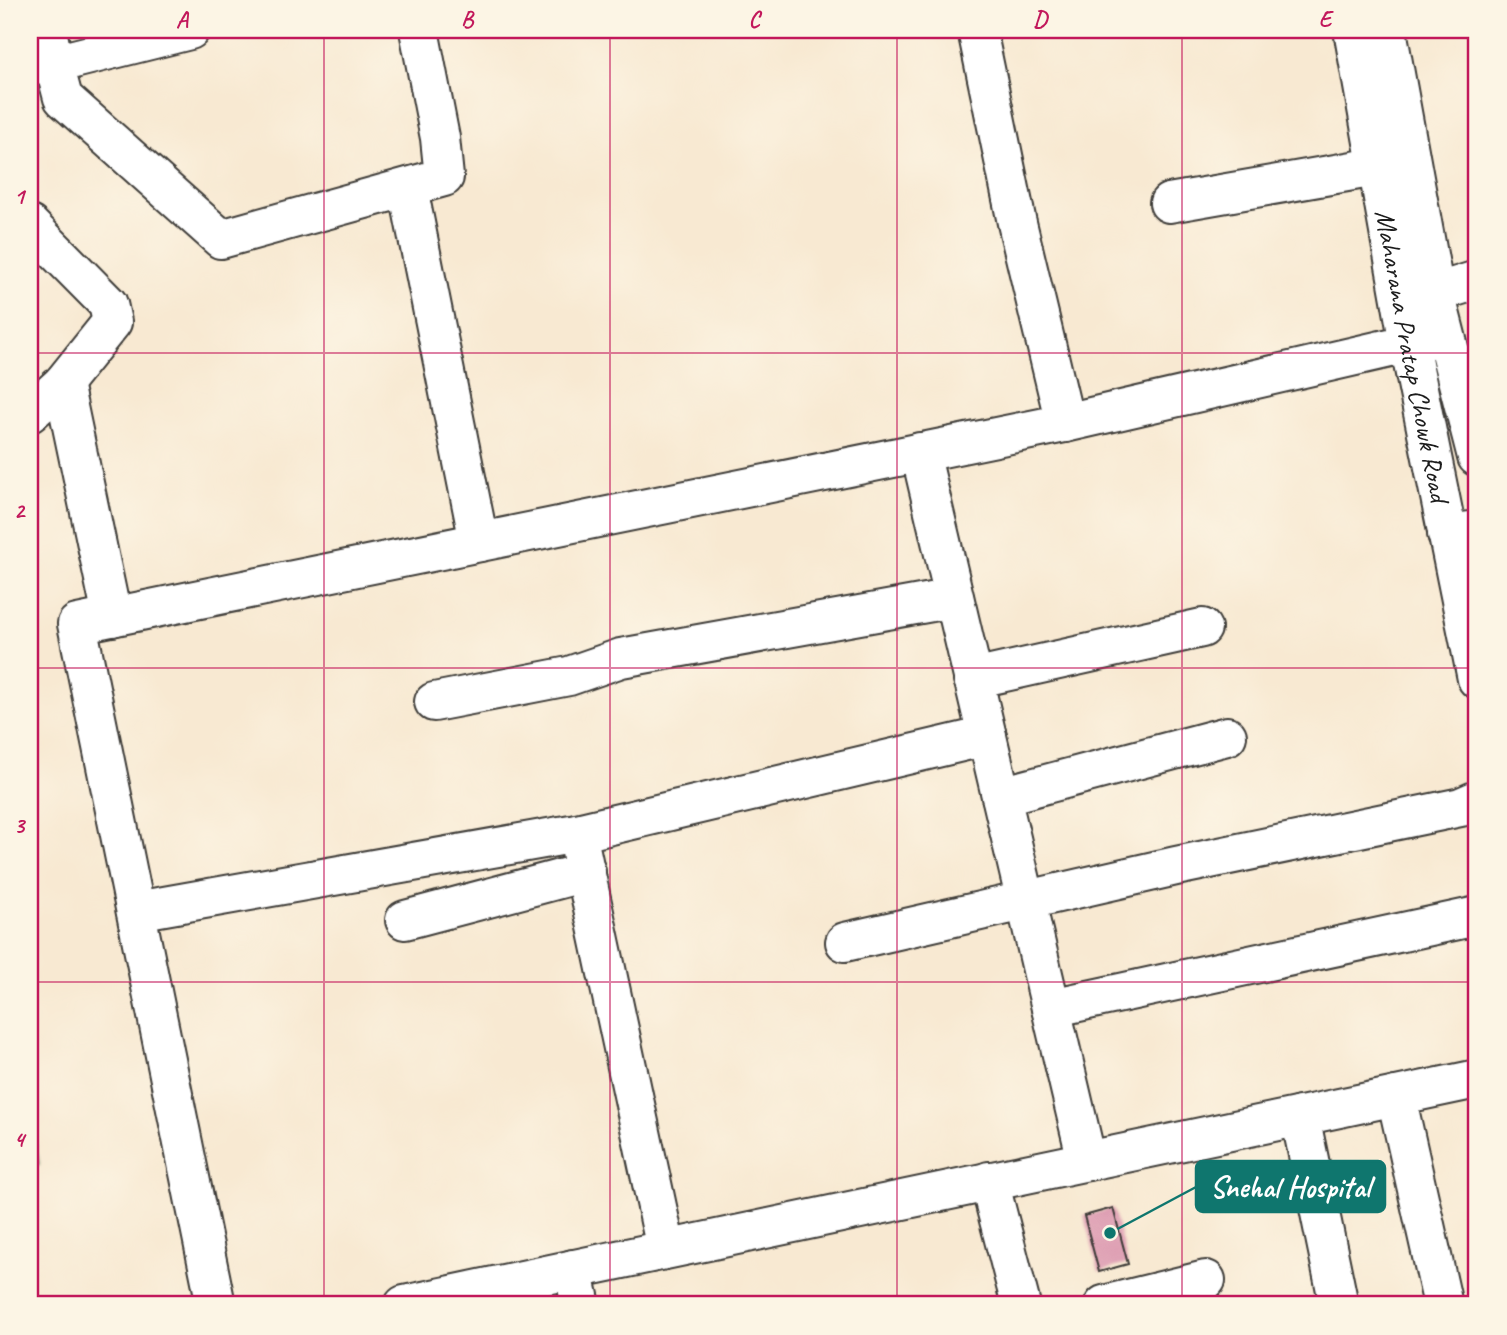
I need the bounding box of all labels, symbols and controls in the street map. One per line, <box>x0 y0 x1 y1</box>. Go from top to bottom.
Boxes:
text: A <box>176 5 190 34</box>
text: B <box>461 5 475 34</box>
text: C <box>749 5 763 34</box>
text: D <box>1033 5 1049 34</box>
text: E <box>1319 5 1335 34</box>
text: 1 <box>14 182 27 211</box>
street label: Maharana Pratap Chowk Road <box>1368 207 1459 508</box>
text: 2 <box>14 496 27 525</box>
text: 3 <box>14 811 27 840</box>
text: 4 <box>14 1125 27 1154</box>
callout: Snehal Hospital <box>1196 1161 1385 1212</box>
text: Snehal Hospital <box>1210 1168 1376 1206</box>

